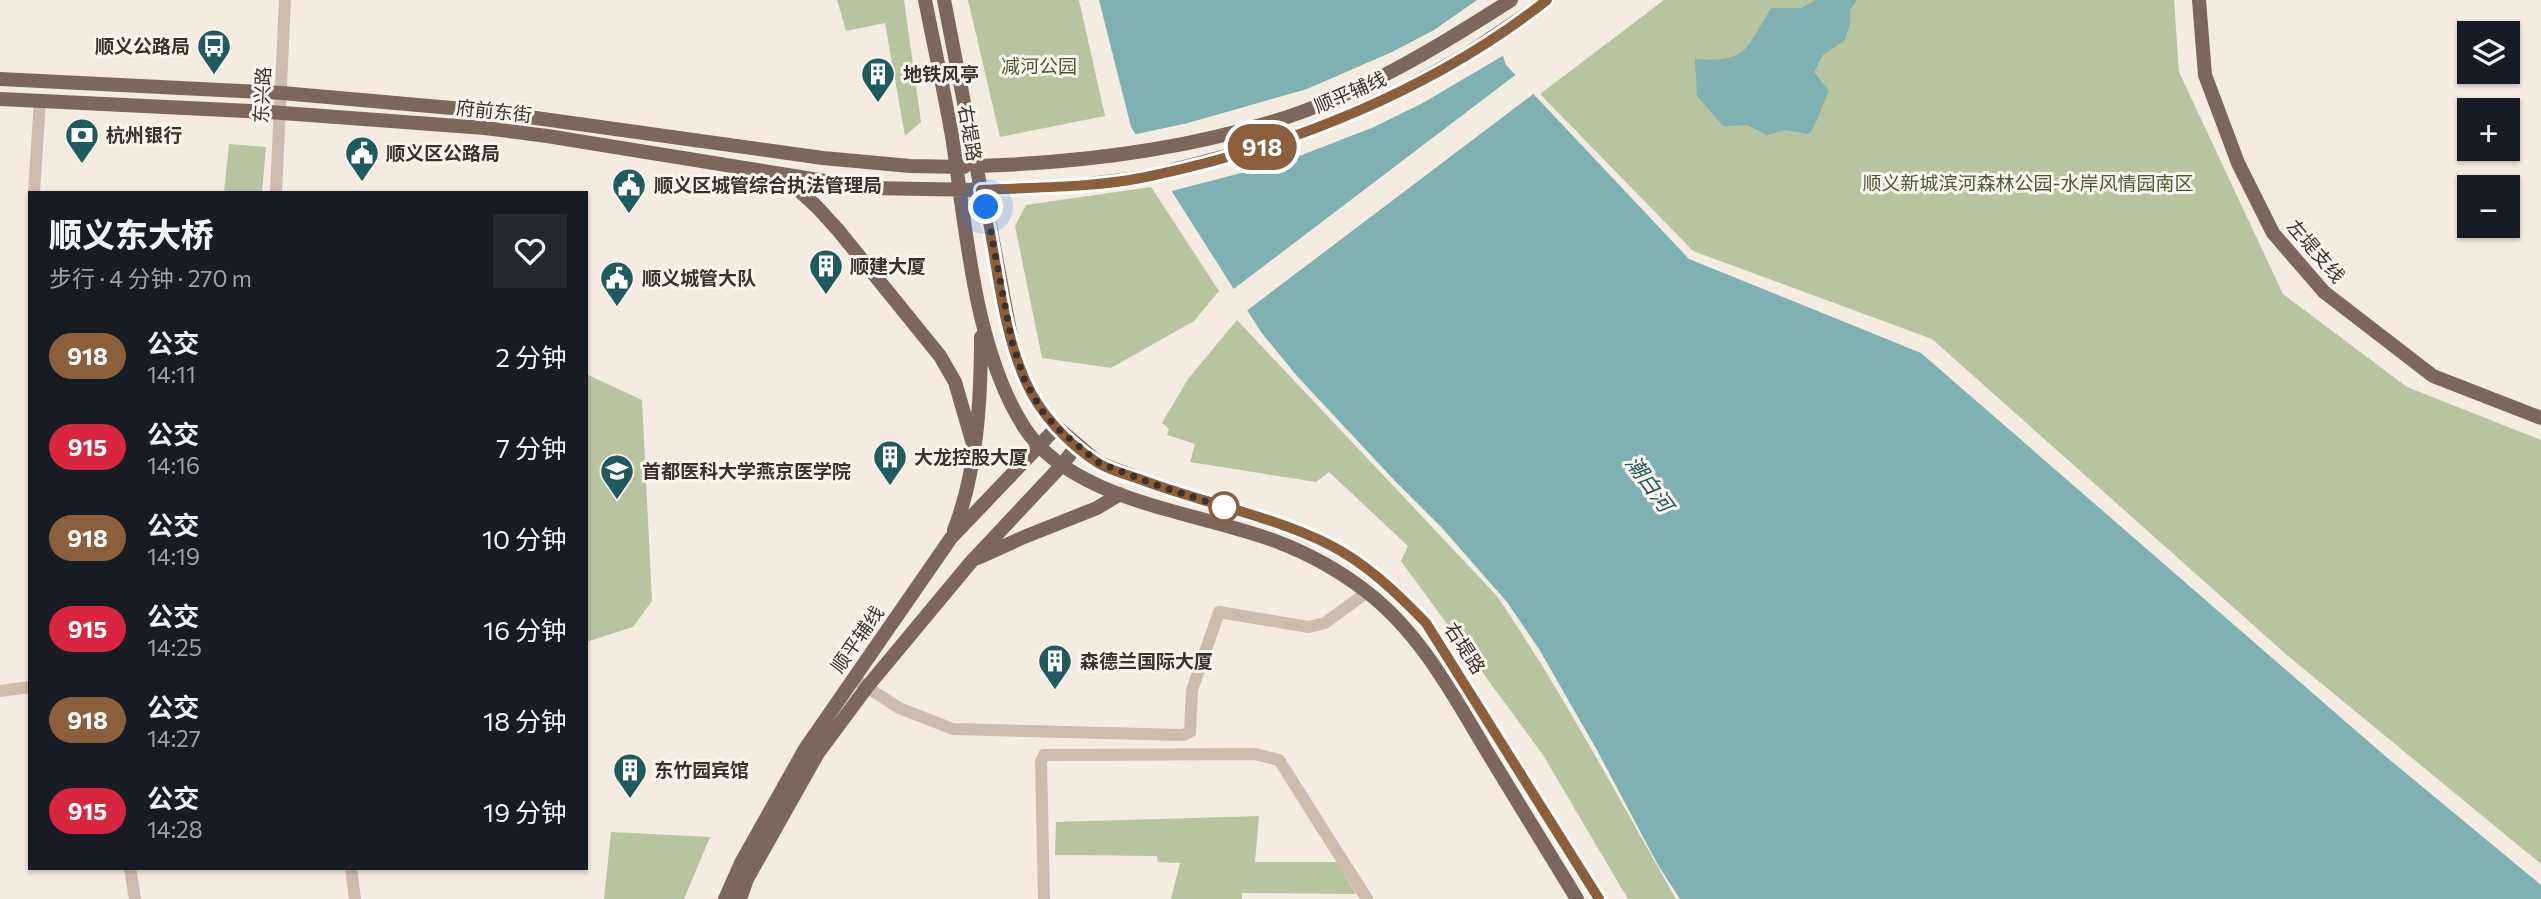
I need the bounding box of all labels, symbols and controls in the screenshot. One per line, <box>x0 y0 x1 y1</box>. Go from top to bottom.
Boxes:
map controls <box>2457 21 2520 238</box>
button: layers <box>2457 21 2520 84</box>
bus stop icon: 顺义公路局 <box>195 27 233 76</box>
place label: 顺义公路局 <box>95 34 190 57</box>
park label: 减河公园 <box>1001 54 1077 77</box>
building icon: 地铁风亭 <box>859 55 897 104</box>
place label: 地铁风亭 <box>903 62 979 85</box>
street label: 东兴路 <box>249 66 274 124</box>
street label: 顺平辅线 <box>1310 66 1389 117</box>
street label: 府前东街 <box>455 95 533 126</box>
button: + <box>2457 98 2520 161</box>
street label: 右堤路 <box>954 103 987 163</box>
bank icon: 杭州银行 <box>63 116 101 165</box>
place label: 杭州银行 <box>106 123 182 146</box>
line badge: 918 <box>1222 124 1302 170</box>
text: 918 <box>1242 132 1282 161</box>
public building icon: 顺义区公路局 <box>343 134 381 183</box>
place label: 顺义区公路局 <box>386 141 500 164</box>
public building icon: 顺义区城管综合执法管理局 <box>610 166 648 215</box>
park label: 顺义新城滨河森林公园-水岸风情园南区 <box>1862 171 2194 194</box>
place label: 顺义区城管综合执法管理局 <box>654 173 882 196</box>
button: − <box>2457 175 2520 238</box>
your location <box>968 189 1003 224</box>
text: 顺义东大桥 <box>49 213 214 254</box>
button: heart <box>493 214 567 288</box>
street label: 左堤支线 <box>2283 214 2350 287</box>
building icon: 顺建大厦 <box>807 247 845 296</box>
place label: 顺建大厦 <box>850 254 926 277</box>
public building icon: 顺义城管大队 <box>598 259 636 308</box>
text: 步行 · 4 分钟 · 270 m <box>49 264 252 292</box>
place label: 顺义城管大队 <box>642 266 756 289</box>
text: 公交 <box>147 327 199 358</box>
text: 918 <box>67 341 108 370</box>
text: 2 分钟 <box>496 341 567 372</box>
text: 14:11 <box>147 360 196 388</box>
text: 公交 <box>147 418 199 449</box>
text: 915 <box>68 432 107 461</box>
text: 7 分钟 <box>496 432 567 463</box>
building icon: 大龙控股大厦 <box>871 438 909 487</box>
place label: 大龙控股大厦 <box>914 445 1028 468</box>
water label: 潮白河 <box>1622 450 1681 519</box>
text: 14:16 <box>147 451 200 479</box>
school or university icon: 首都医科大学燕京医学院 <box>598 452 636 501</box>
place label: 首都医科大学燕京医学院 <box>642 459 851 482</box>
unlabelled marker <box>1209 492 1239 522</box>
text: 公交 <box>147 509 199 540</box>
text: 918 <box>67 523 108 552</box>
text: 10 分钟 <box>482 523 567 554</box>
text: 14:19 <box>147 542 200 570</box>
text: 公交 <box>147 600 199 631</box>
street label: 顺平辅线 <box>825 601 888 676</box>
text: 915 <box>68 614 107 643</box>
text: 16 分钟 <box>483 614 567 645</box>
street label: 右堤路 <box>1440 618 1491 678</box>
text: 14:25 <box>147 633 202 661</box>
building icon: 森德兰国际大厦 <box>1036 642 1074 691</box>
place label: 森德兰国际大厦 <box>1080 649 1213 672</box>
text: 公交 <box>147 691 199 722</box>
text: 918 <box>67 705 108 734</box>
text: 18 分钟 <box>483 705 567 736</box>
text: 14:27 <box>147 724 201 752</box>
building icon: 东竹园宾馆 <box>611 751 649 800</box>
place label: 东竹园宾馆 <box>654 758 749 781</box>
text: 公交 <box>147 782 199 813</box>
text: 915 <box>68 796 107 825</box>
text: 19 分钟 <box>483 796 567 827</box>
text: 14:28 <box>147 815 203 843</box>

